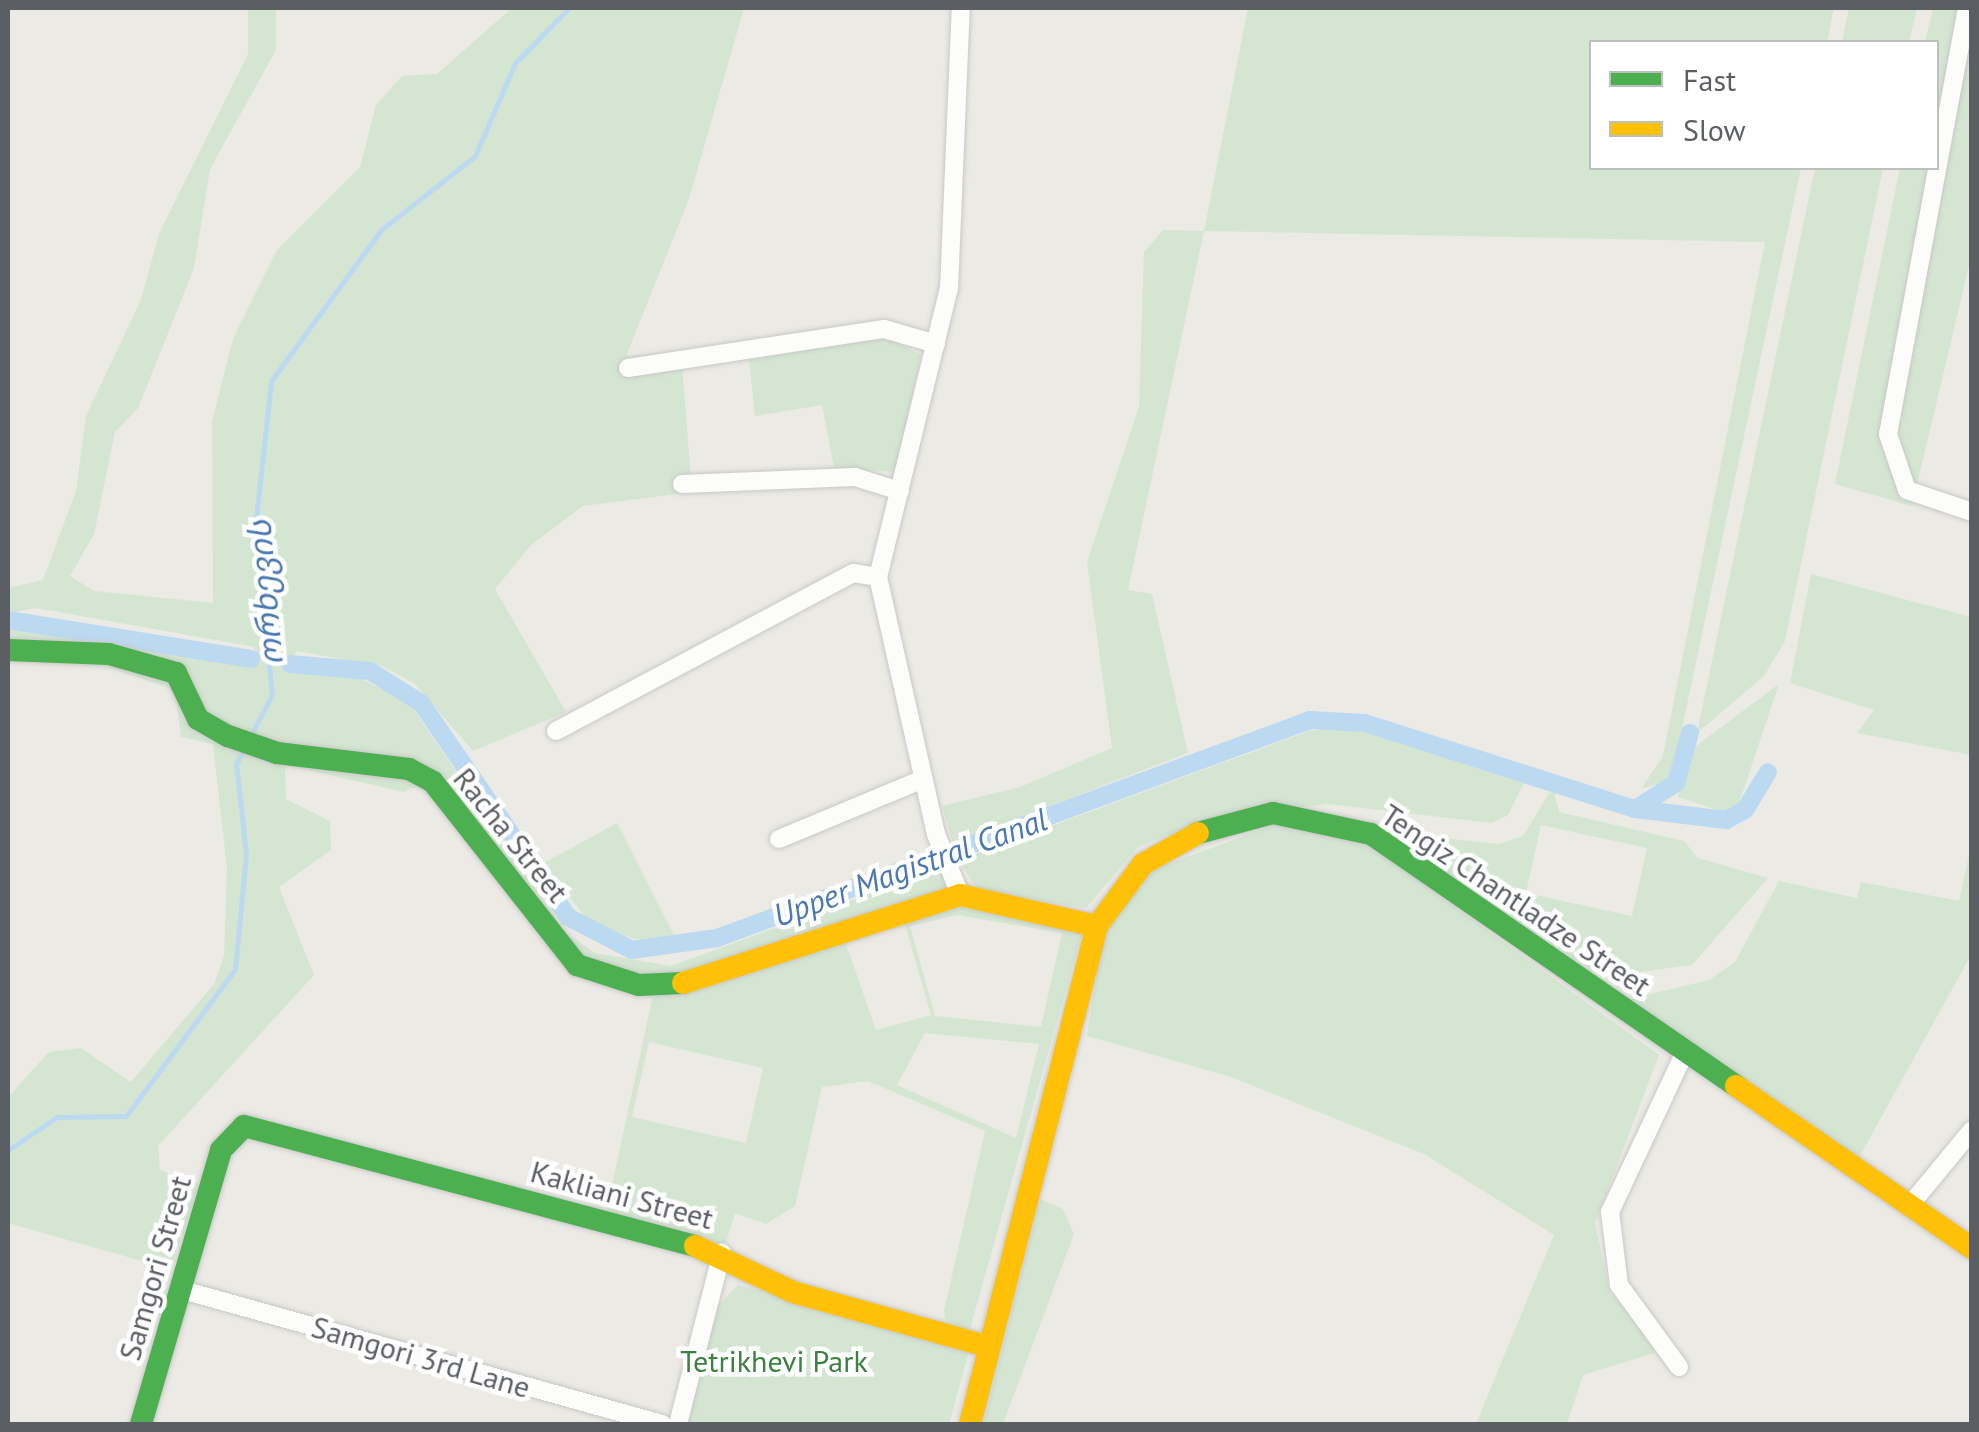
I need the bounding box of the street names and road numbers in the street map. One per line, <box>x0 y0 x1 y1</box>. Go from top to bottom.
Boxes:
street label: Racha Street <box>446 761 576 909</box>
street label: Tengiz Chantladze Street <box>1374 796 1658 1004</box>
street label: Kakliani Street <box>527 1153 717 1237</box>
street label: Samgori Street <box>111 1172 199 1364</box>
street label: Samgori 3rd Lane <box>308 1309 534 1405</box>

